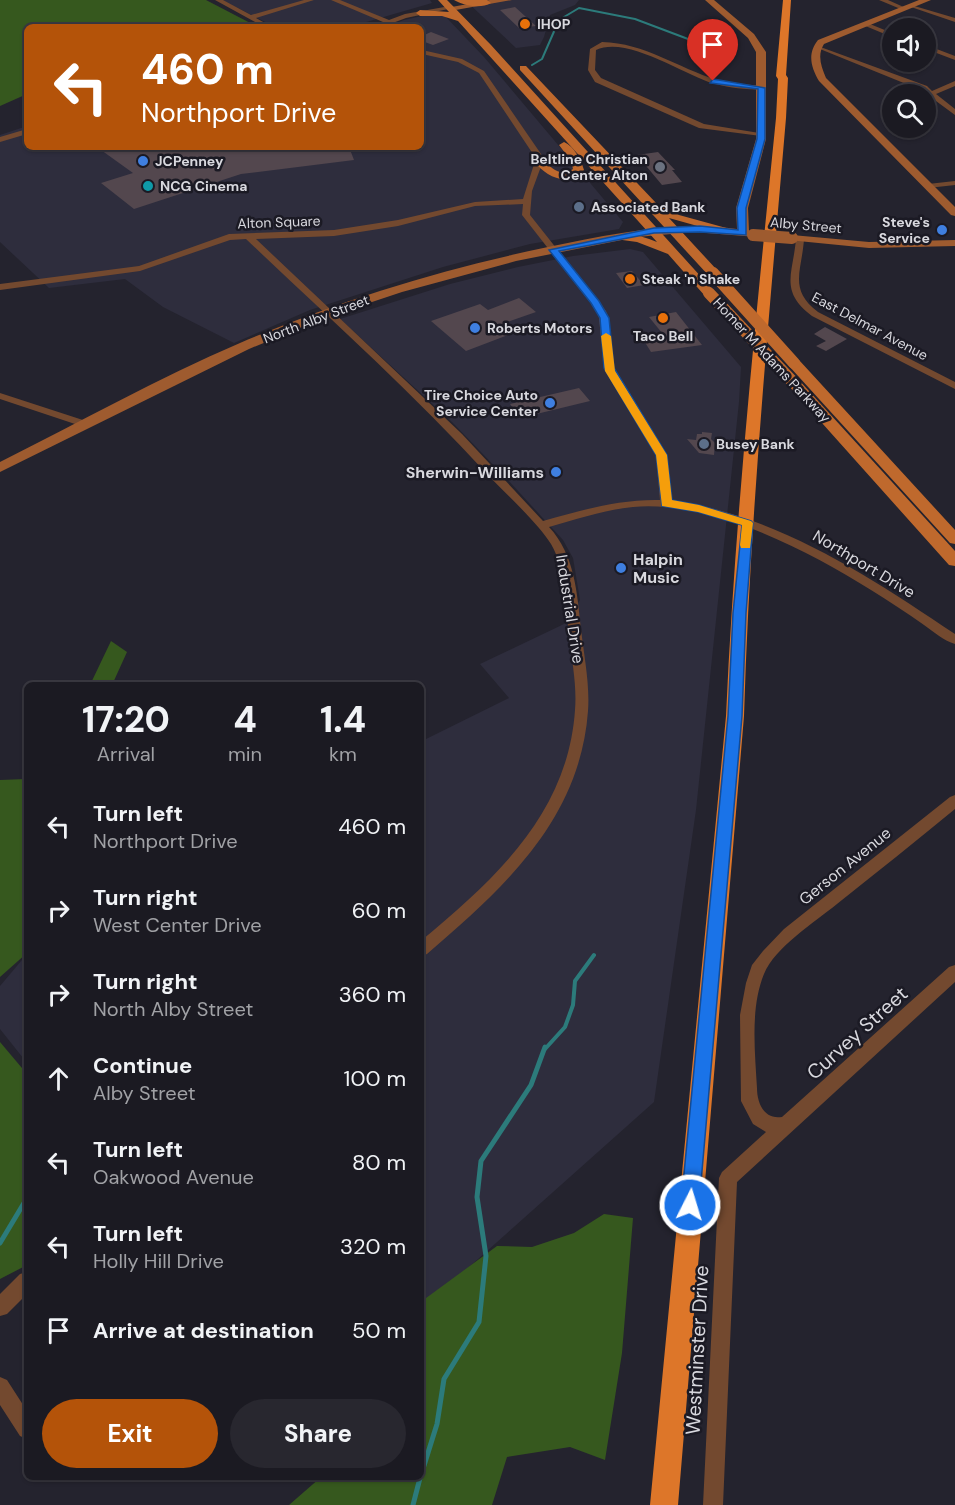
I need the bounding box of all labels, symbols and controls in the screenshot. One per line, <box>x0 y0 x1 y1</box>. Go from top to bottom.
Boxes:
place label: IHOP <box>537 15 571 33</box>
marker: IHOP <box>518 17 532 31</box>
map controls <box>882 18 936 138</box>
button: sound <box>882 18 936 72</box>
pin <box>687 19 738 81</box>
icon: arrive <box>696 28 729 61</box>
text: 460 m <box>141 42 274 97</box>
icon: left <box>42 48 120 126</box>
button: search <box>882 84 936 138</box>
text: Northport Drive <box>141 95 336 130</box>
place label: Beltline Christian Center Alton <box>530 150 648 184</box>
place label: JCPenney <box>155 152 224 170</box>
marker: JCPenney <box>136 154 150 168</box>
marker: Beltline Christian Center Alton <box>653 160 667 174</box>
place label: NCG Cinema <box>160 177 247 195</box>
marker: NCG Cinema <box>141 179 155 193</box>
place label: Associated Bank <box>591 198 705 216</box>
marker: Associated Bank <box>572 200 586 214</box>
street label: Alton Square <box>237 212 321 232</box>
street label: Alby Street <box>769 213 843 237</box>
place label: Steve's Service <box>879 213 930 247</box>
marker: Steve's Service <box>935 223 949 237</box>
place label: Steak 'n Shake <box>642 270 740 288</box>
marker: Steak 'n Shake <box>623 272 637 286</box>
street label: East Delmar Avenue <box>809 288 931 364</box>
street label: North Alby Street <box>260 290 372 348</box>
street label: Homer M Adams Parkway <box>709 294 835 426</box>
marker: Taco Bell <box>656 311 670 325</box>
place label: Roberts Motors <box>487 319 592 337</box>
marker: Roberts Motors <box>468 321 482 335</box>
place label: Taco Bell <box>633 327 693 345</box>
place label: Tire Choice Auto Service Center <box>424 386 538 420</box>
marker: Tire Choice Auto Service Center <box>543 396 557 410</box>
place label: Busey Bank <box>716 435 795 453</box>
marker: Busey Bank <box>697 437 711 451</box>
place label: Sherwin-Williams <box>406 462 544 483</box>
marker: Sherwin-Williams <box>549 465 563 479</box>
street label: Northport Drive <box>809 525 919 603</box>
place label: Halpin Music <box>633 549 683 588</box>
street label: Industrial Drive <box>551 553 589 665</box>
marker: Halpin Music <box>614 561 628 575</box>
text: 17:20 <box>82 696 170 743</box>
text: 4 <box>233 696 257 743</box>
text: 1.4 <box>320 696 366 743</box>
text: Arrival <box>97 741 155 767</box>
text: min <box>228 741 262 767</box>
text: km <box>329 741 357 767</box>
text: Turn left <box>93 799 183 828</box>
icon: left <box>42 810 75 843</box>
text: 460 m <box>338 812 406 841</box>
street label: Gerson Avenue <box>795 822 895 910</box>
text: Northport Drive <box>93 828 238 854</box>
text: Turn right <box>93 883 198 912</box>
icon: right <box>42 894 75 927</box>
text: 60 m <box>352 896 406 925</box>
text: West Center Drive <box>93 912 262 938</box>
text: Turn right <box>93 967 198 996</box>
icon: right <box>42 978 75 1011</box>
text: 360 m <box>339 980 406 1009</box>
street label: Curvey Street <box>801 981 913 1085</box>
text: North Alby Street <box>93 996 253 1022</box>
text: Continue <box>93 1051 192 1080</box>
icon: ahead <box>42 1062 75 1095</box>
text: 100 m <box>344 1064 406 1093</box>
text: Alby Street <box>93 1080 196 1106</box>
text: Turn left <box>93 1135 183 1164</box>
icon: left <box>42 1146 75 1179</box>
text: 80 m <box>352 1148 406 1177</box>
text: Oakwood Avenue <box>93 1164 254 1190</box>
position arrow <box>658 1173 722 1237</box>
text: Turn left <box>93 1219 183 1248</box>
icon: left <box>42 1230 75 1263</box>
text: 320 m <box>340 1232 406 1261</box>
text: Holly Hill Drive <box>93 1248 224 1274</box>
street label: Westminster Drive <box>680 1265 714 1435</box>
icon: arrive <box>42 1314 75 1347</box>
text: Arrive at destination <box>93 1316 314 1345</box>
text: 50 m <box>352 1316 406 1345</box>
button: Exit <box>42 1399 218 1468</box>
button: Share <box>230 1399 406 1468</box>

